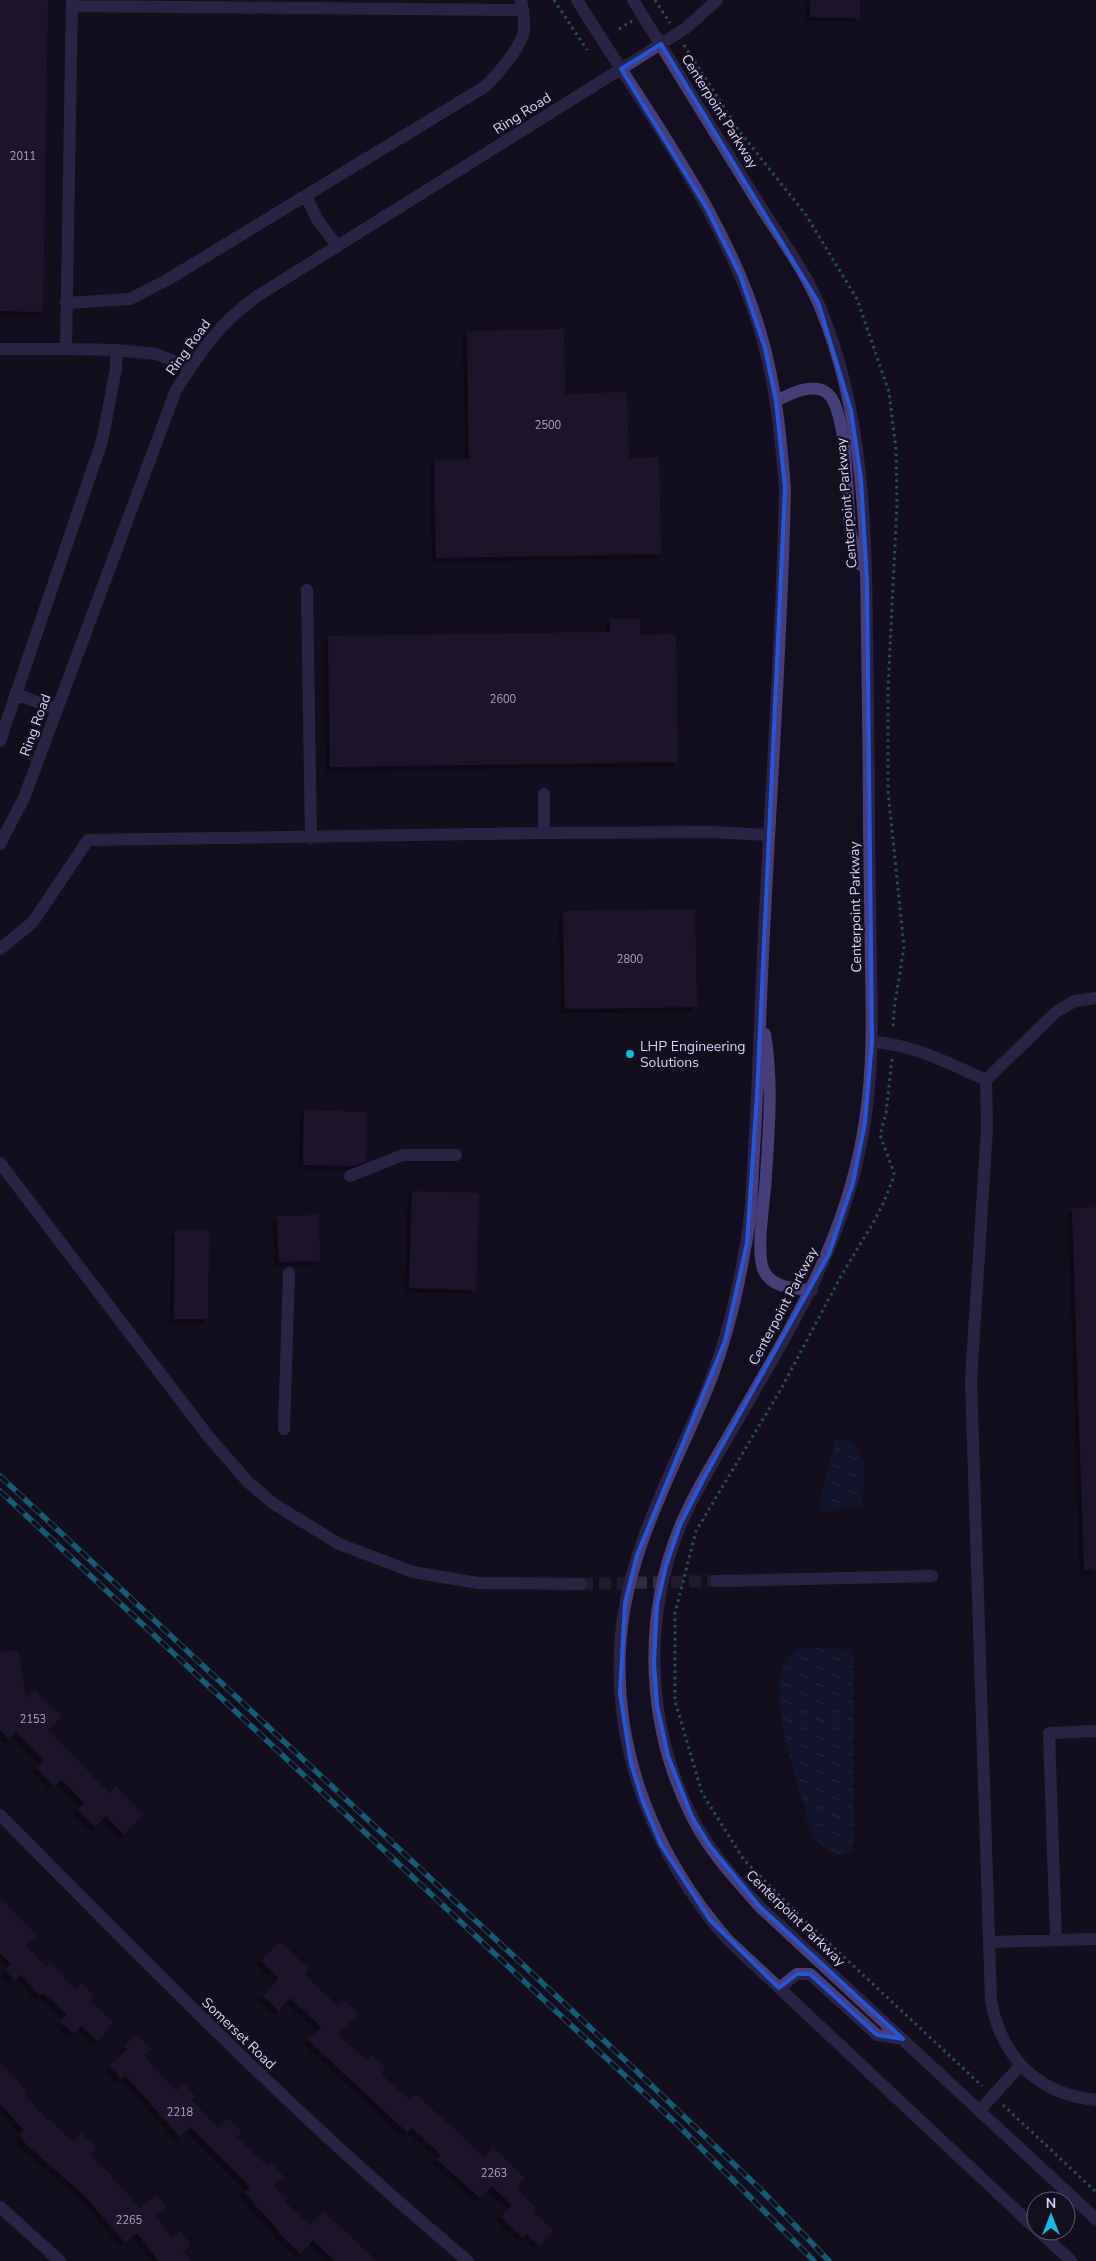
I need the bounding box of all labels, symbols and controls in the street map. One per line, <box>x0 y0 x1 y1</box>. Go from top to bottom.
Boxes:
street label: Centerpoint Parkway <box>677 51 763 173</box>
street label: Ring Road <box>490 88 555 139</box>
house number: 2011 <box>10 149 36 164</box>
street label: Ring Road <box>162 315 215 379</box>
house number: 2500 <box>535 418 562 433</box>
street label: Centerpoint Parkway <box>831 436 862 569</box>
street label: Ring Road <box>15 691 56 759</box>
house number: 2600 <box>490 692 517 707</box>
street label: Centerpoint Parkway <box>845 840 866 973</box>
house number: 2800 <box>617 952 644 967</box>
place label: LHP Engineering Solutions <box>640 1037 746 1072</box>
marker: LHP Engineering Solutions <box>624 1048 636 1060</box>
street label: Centerpoint Parkway <box>744 1243 823 1369</box>
house number: 2153 <box>20 1712 46 1727</box>
street label: Centerpoint Parkway <box>742 1866 850 1971</box>
street label: Somerset Road <box>198 1993 280 2074</box>
house number: 2218 <box>167 2105 194 2120</box>
house number: 2263 <box>481 2166 507 2181</box>
north arrow <box>1026 2191 1076 2241</box>
text: N <box>1046 2194 1056 2213</box>
house number: 2265 <box>116 2213 143 2228</box>

